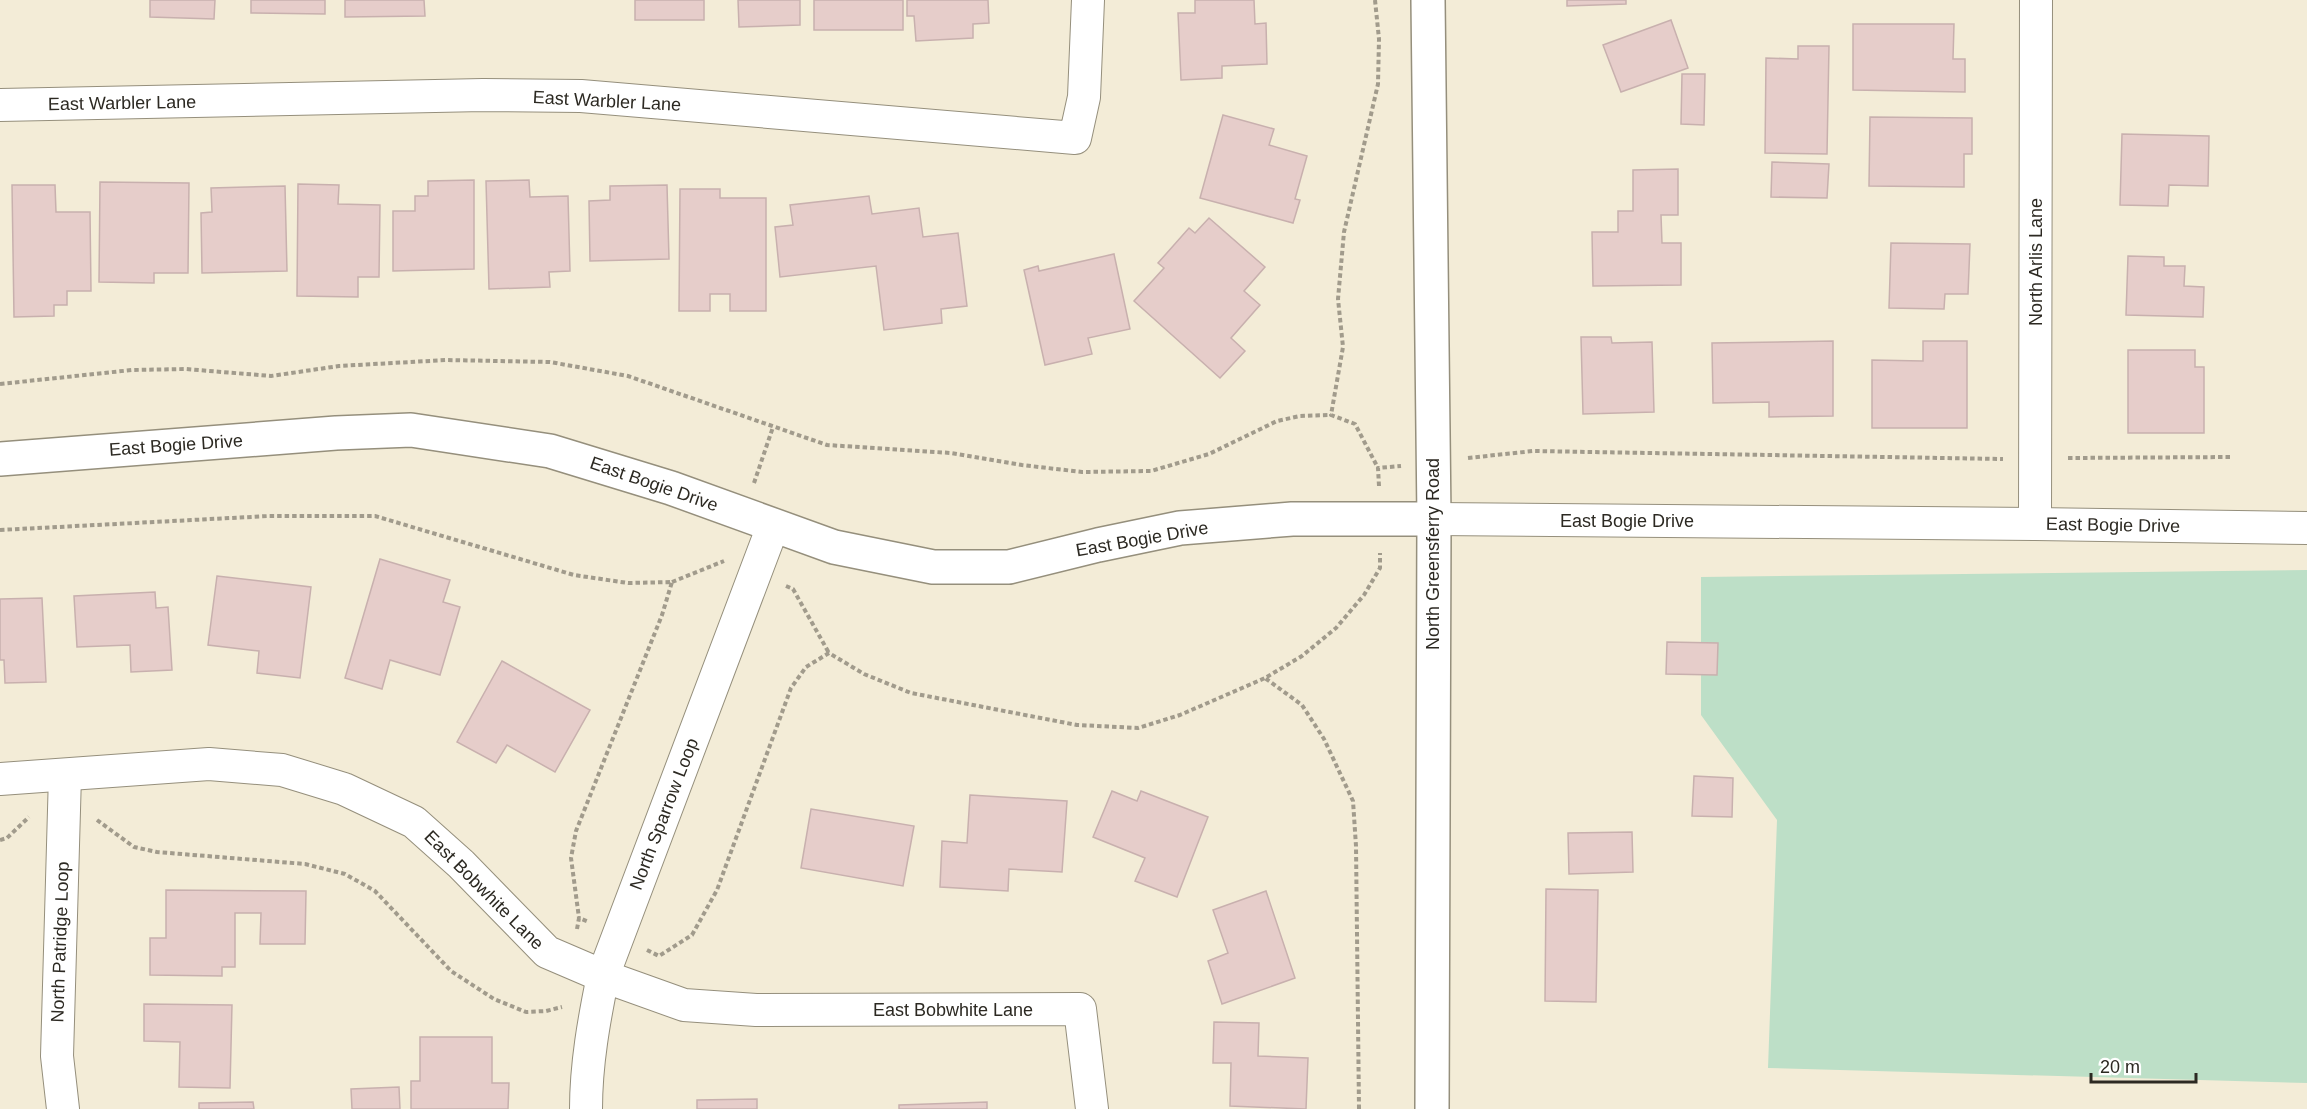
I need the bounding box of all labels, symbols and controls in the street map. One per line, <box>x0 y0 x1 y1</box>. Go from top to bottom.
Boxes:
street label: East Warbler Lane <box>532 87 682 115</box>
street label: East Warbler Lane <box>48 92 196 114</box>
street label: North Arlis Lane <box>2026 198 2046 326</box>
street label: East Bogie Drive <box>108 430 244 460</box>
street label: East Bogie Drive <box>587 453 721 515</box>
street label: North Greensferry Road <box>1423 458 1443 650</box>
street label: East Bogie Drive <box>1560 511 1694 531</box>
street label: East Bogie Drive <box>2046 514 2180 536</box>
street label: East Bogie Drive <box>1074 518 1210 560</box>
street label: North Sparrow Loop <box>626 735 702 893</box>
street label: East Bobwhite Lane <box>420 826 548 954</box>
street label: North Patridge Loop <box>47 861 73 1023</box>
street label: East Bobwhite Lane <box>873 1000 1033 1020</box>
scale bar <box>2091 1046 2196 1084</box>
text: 20 m <box>2100 1057 2140 1077</box>

